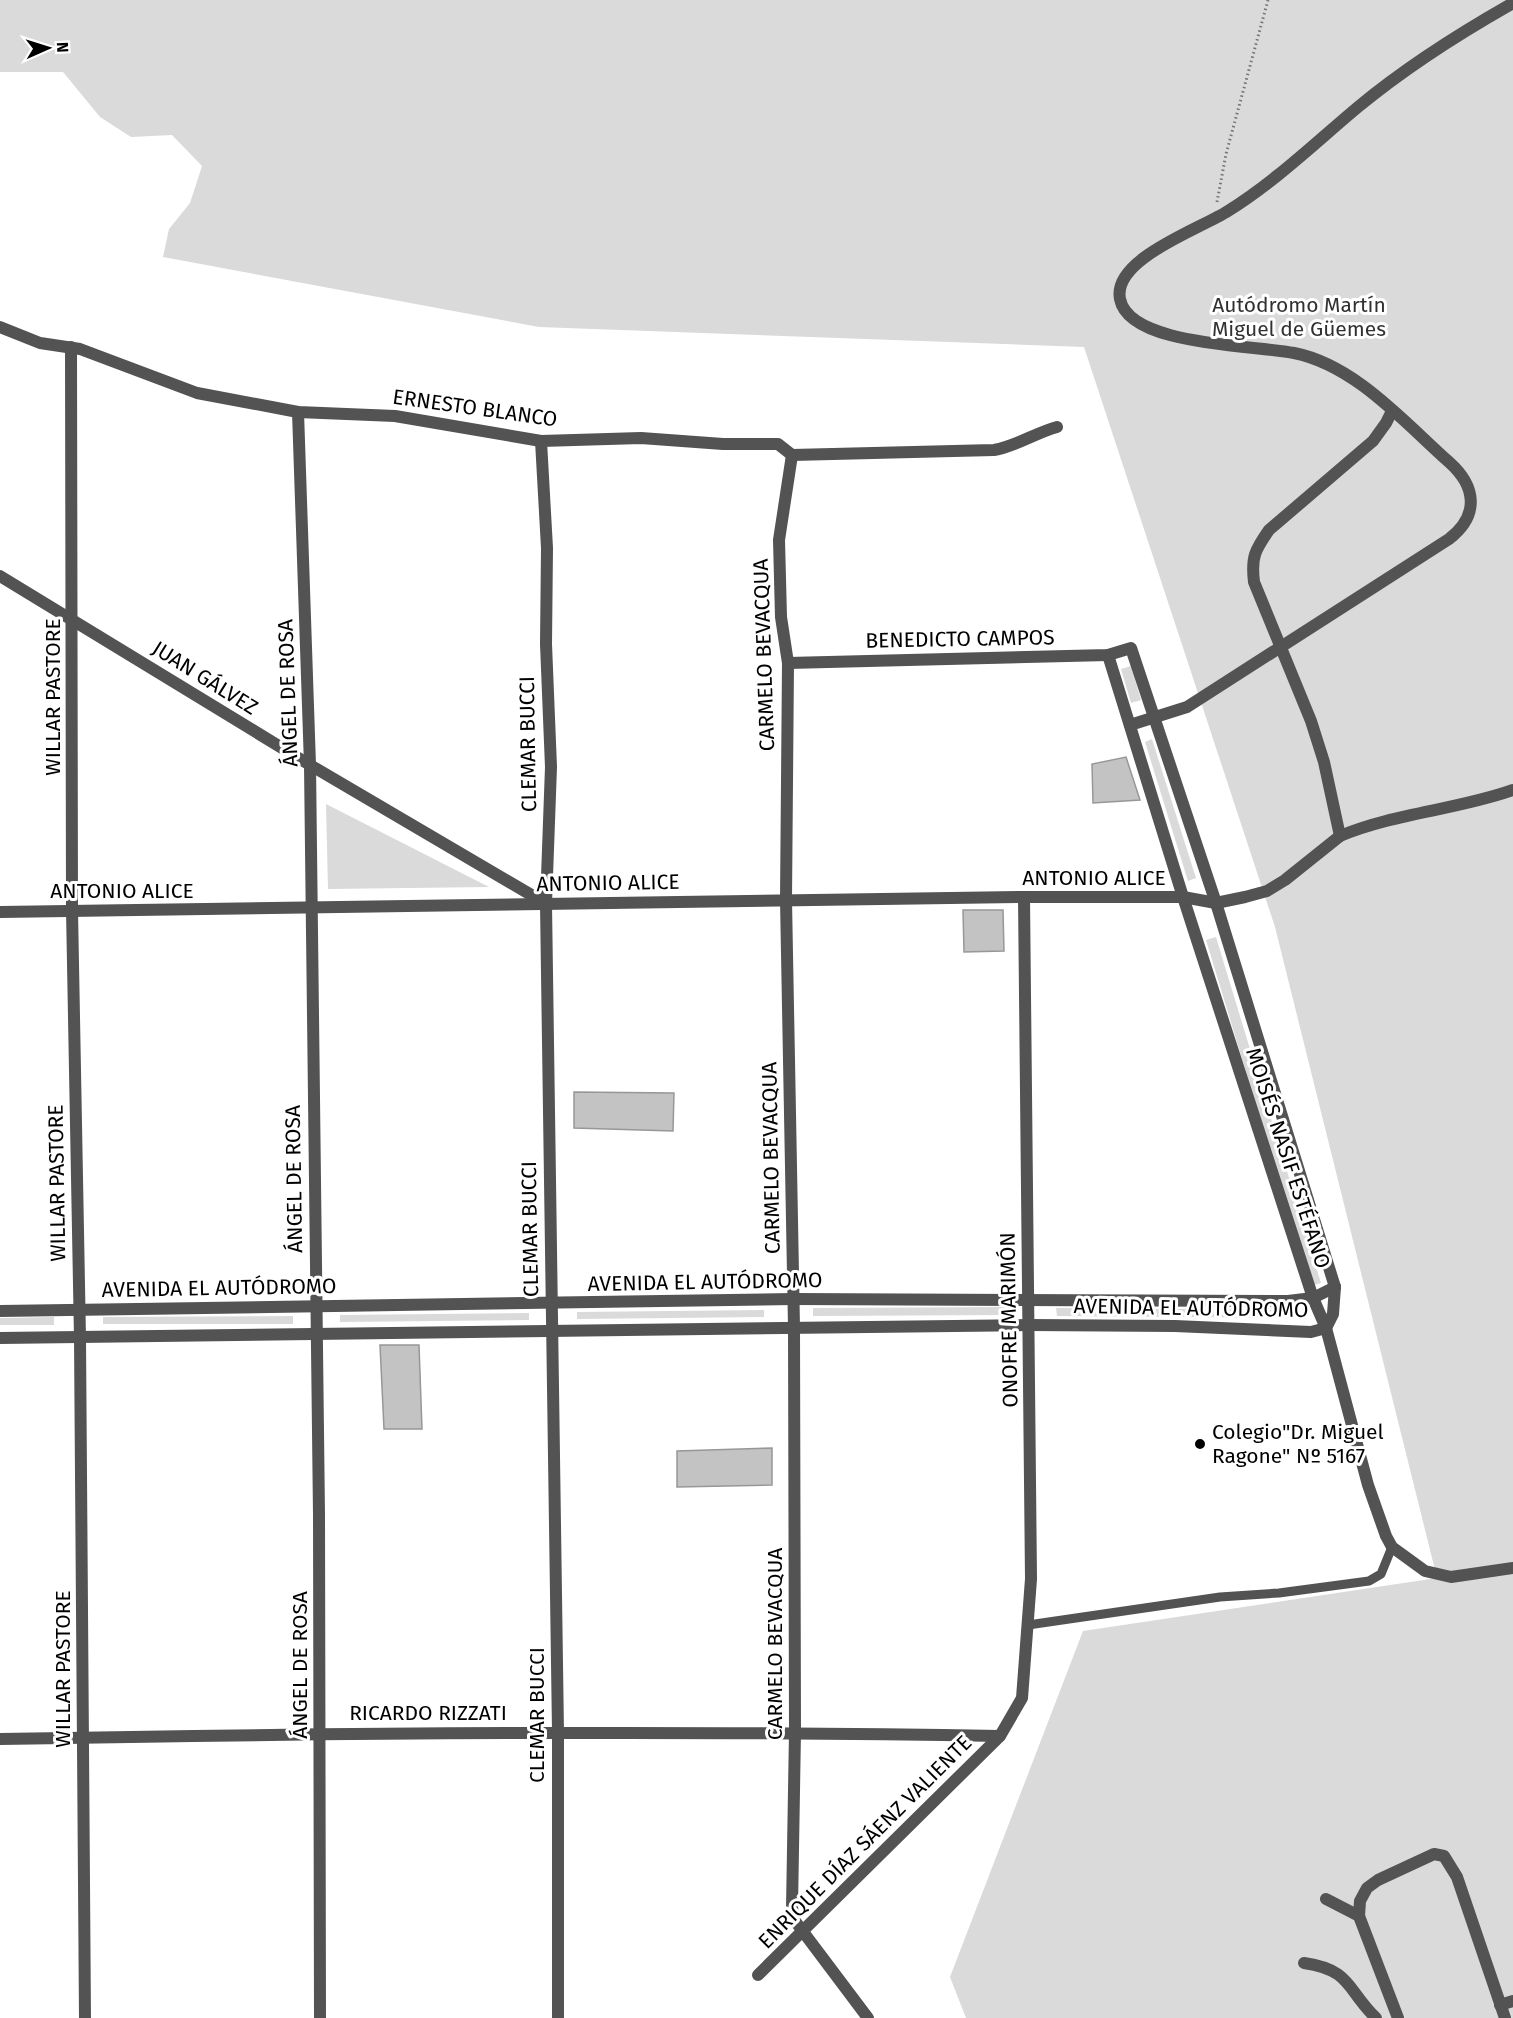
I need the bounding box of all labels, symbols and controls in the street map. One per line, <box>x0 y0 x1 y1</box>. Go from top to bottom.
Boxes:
north arrow <box>18 18 78 78</box>
text: N <box>53 41 72 53</box>
park label: Autódromo Martín Miguel de Güemes <box>1212 292 1386 342</box>
street label: ERNESTO BLANCO <box>391 384 559 432</box>
street label: CARMELO BEVACQUA <box>748 558 780 752</box>
street label: WILLAR PASTORE <box>40 618 66 776</box>
street label: ÁNGEL DE ROSA <box>272 619 304 767</box>
street label: BENEDICTO CAMPOS <box>865 624 1055 654</box>
street label: JUAN GÁLVEZ <box>147 635 263 721</box>
street label: CLEMAR BUCCI <box>514 676 542 812</box>
street label: ANTONIO ALICE <box>1022 865 1166 891</box>
street label: ANTONIO ALICE <box>536 869 680 897</box>
street label: ANTONIO ALICE <box>50 878 194 904</box>
street label: MOISÉS NASIF ESTÉFANO <box>1240 1044 1336 1272</box>
street label: CARMELO BEVACQUA <box>756 1062 786 1254</box>
street label: WILLAR PASTORE <box>43 1104 71 1262</box>
street label: ÁNGEL DE ROSA <box>280 1105 308 1253</box>
street label: CLEMAR BUCCI <box>516 1161 544 1297</box>
street label: ONOFRE MARIMÓN <box>994 1232 1024 1408</box>
street label: AVENIDA EL AUTÓDROMO <box>587 1267 823 1297</box>
street label: AVENIDA EL AUTÓDROMO <box>101 1273 337 1303</box>
street label: AVENIDA EL AUTÓDROMO <box>1073 1293 1309 1323</box>
place label: Colegio"Dr. Miguel Ragone" Nº 5167 <box>1212 1419 1384 1469</box>
marker: Colegio"Dr. Miguel Ragone" Nº 5167 <box>1193 1437 1207 1451</box>
street label: CARMELO BEVACQUA <box>762 1548 788 1740</box>
street label: WILLAR PASTORE <box>50 1590 76 1748</box>
street label: ÁNGEL DE ROSA <box>287 1591 313 1739</box>
street label: CLEMAR BUCCI <box>524 1647 550 1783</box>
street label: RICARDO RIZZATI <box>349 1700 507 1726</box>
street label: ENRIQUE DÍAZ SÁENZ VALIENTE <box>753 1730 977 1954</box>

